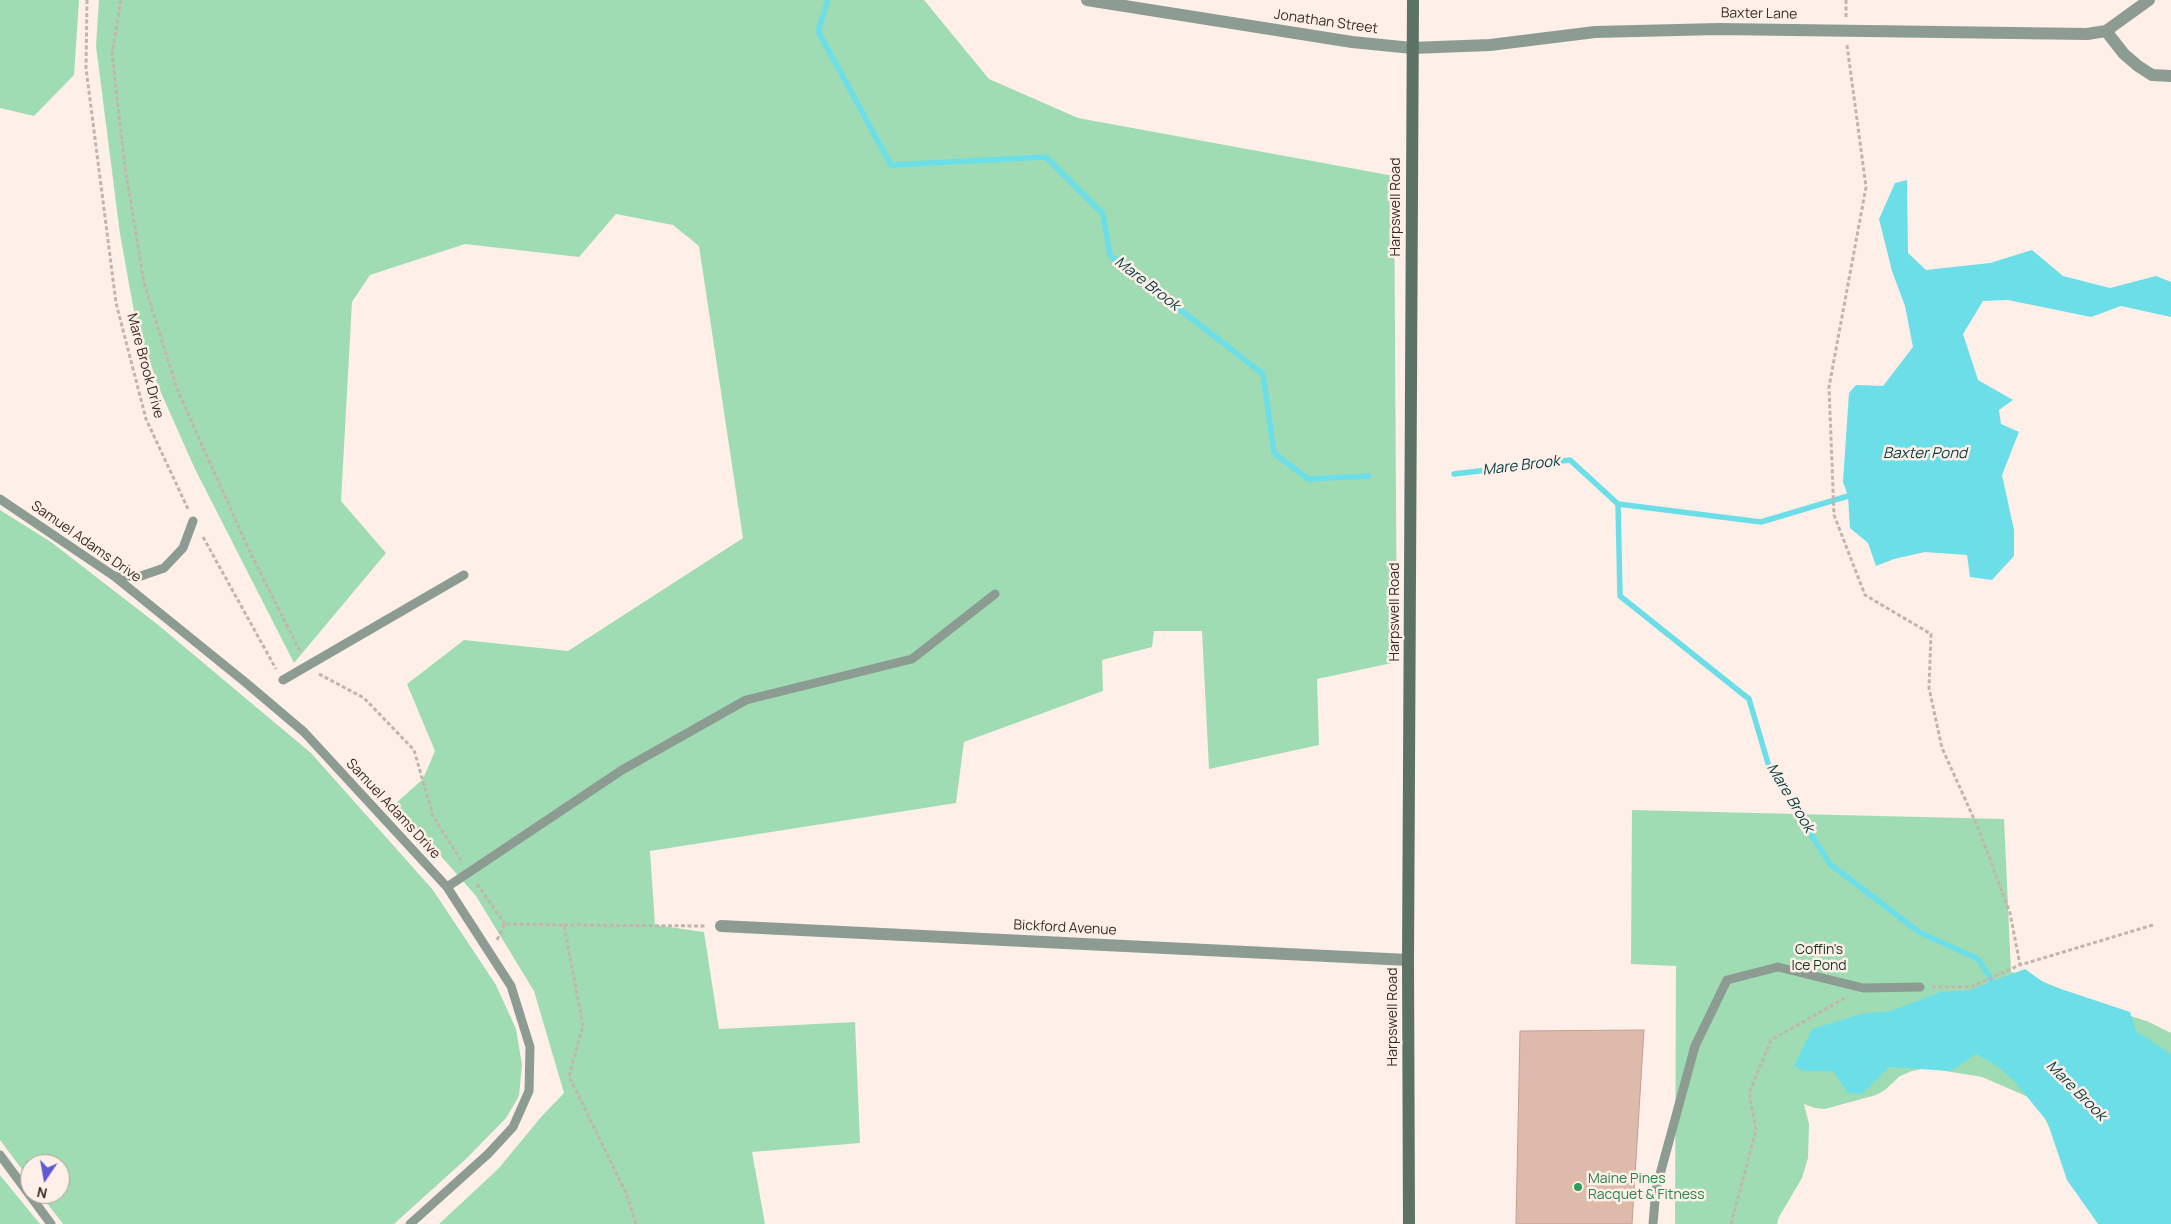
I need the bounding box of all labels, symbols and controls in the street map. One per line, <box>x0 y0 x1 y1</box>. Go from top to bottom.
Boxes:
street label: Baxter Lane <box>1721 5 1797 23</box>
street label: Jonathan Street <box>1273 6 1379 38</box>
street label: Harpswell Road <box>1388 158 1404 256</box>
water label: Mare Brook <box>1111 253 1183 315</box>
street label: Mare Brook Drive <box>123 312 167 420</box>
water label: Baxter Pond <box>1883 445 1967 463</box>
water label: Mare Brook <box>1481 452 1561 480</box>
street label: Samuel Adams Drive <box>28 498 144 586</box>
street label: Harpswell Road <box>1387 563 1403 661</box>
street label: Samuel Adams Drive <box>342 756 444 862</box>
water label: Mare Brook <box>1762 760 1818 836</box>
street label: Bickford Avenue <box>1013 917 1117 939</box>
park label: Coffin's Ice Pond <box>1791 942 1847 974</box>
street label: Harpswell Road <box>1385 968 1401 1066</box>
water label: Mare Brook <box>2042 1057 2110 1125</box>
north arrow <box>20 1154 70 1204</box>
place label: Maine Pines Racquet & Fitness <box>1588 1171 1705 1204</box>
marker: Maine Pines Racquet & Fitness <box>1572 1181 1584 1193</box>
text: N <box>35 1183 49 1204</box>

